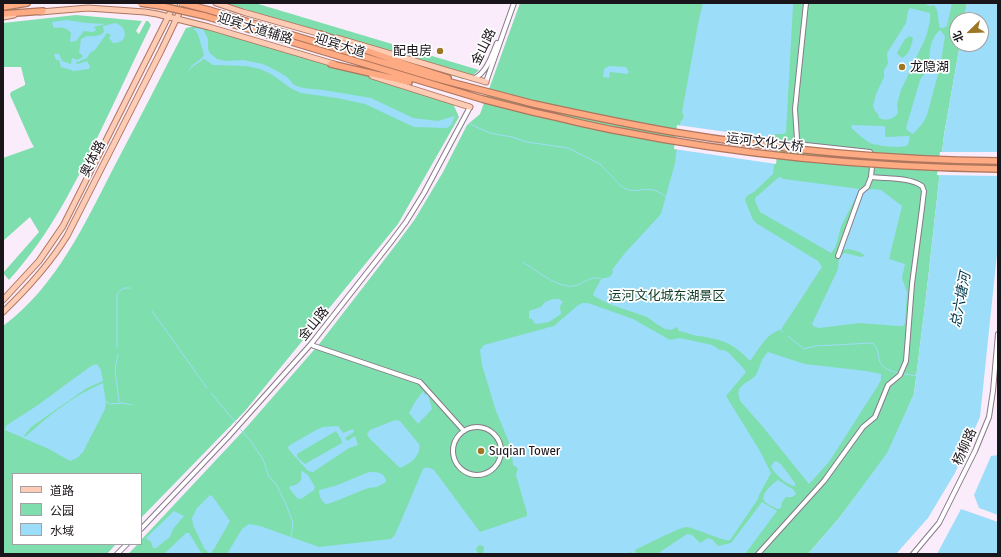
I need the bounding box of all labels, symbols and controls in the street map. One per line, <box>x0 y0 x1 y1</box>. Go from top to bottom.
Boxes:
street label: 迎宾大道辅路 <box>215 10 295 48</box>
north arrow <box>949 12 989 52</box>
street label: 金山路 <box>468 26 500 68</box>
text: 北 <box>950 29 967 44</box>
street label: 迎宾大道 <box>313 31 367 61</box>
place label: 配电房 <box>393 43 432 59</box>
marker: 配电房 <box>435 46 445 56</box>
place label: 龙隐湖 <box>910 59 949 75</box>
marker: 龙隐湖 <box>897 62 907 72</box>
street label: 运河文化大桥 <box>725 131 805 155</box>
street label: 奥体路 <box>77 138 109 180</box>
water label: 总六塘河 <box>947 271 975 329</box>
park label: 运河文化城东湖景区 <box>609 288 725 304</box>
street label: 金山路 <box>296 304 332 344</box>
street label: 杨柳路 <box>950 426 980 468</box>
place label: Suqian Tower <box>489 443 560 459</box>
marker: Suqian Tower <box>476 446 486 456</box>
legend <box>12 473 142 545</box>
text: 道路 <box>50 484 74 498</box>
text: 公园 <box>50 504 74 518</box>
text: 水域 <box>50 524 74 538</box>

